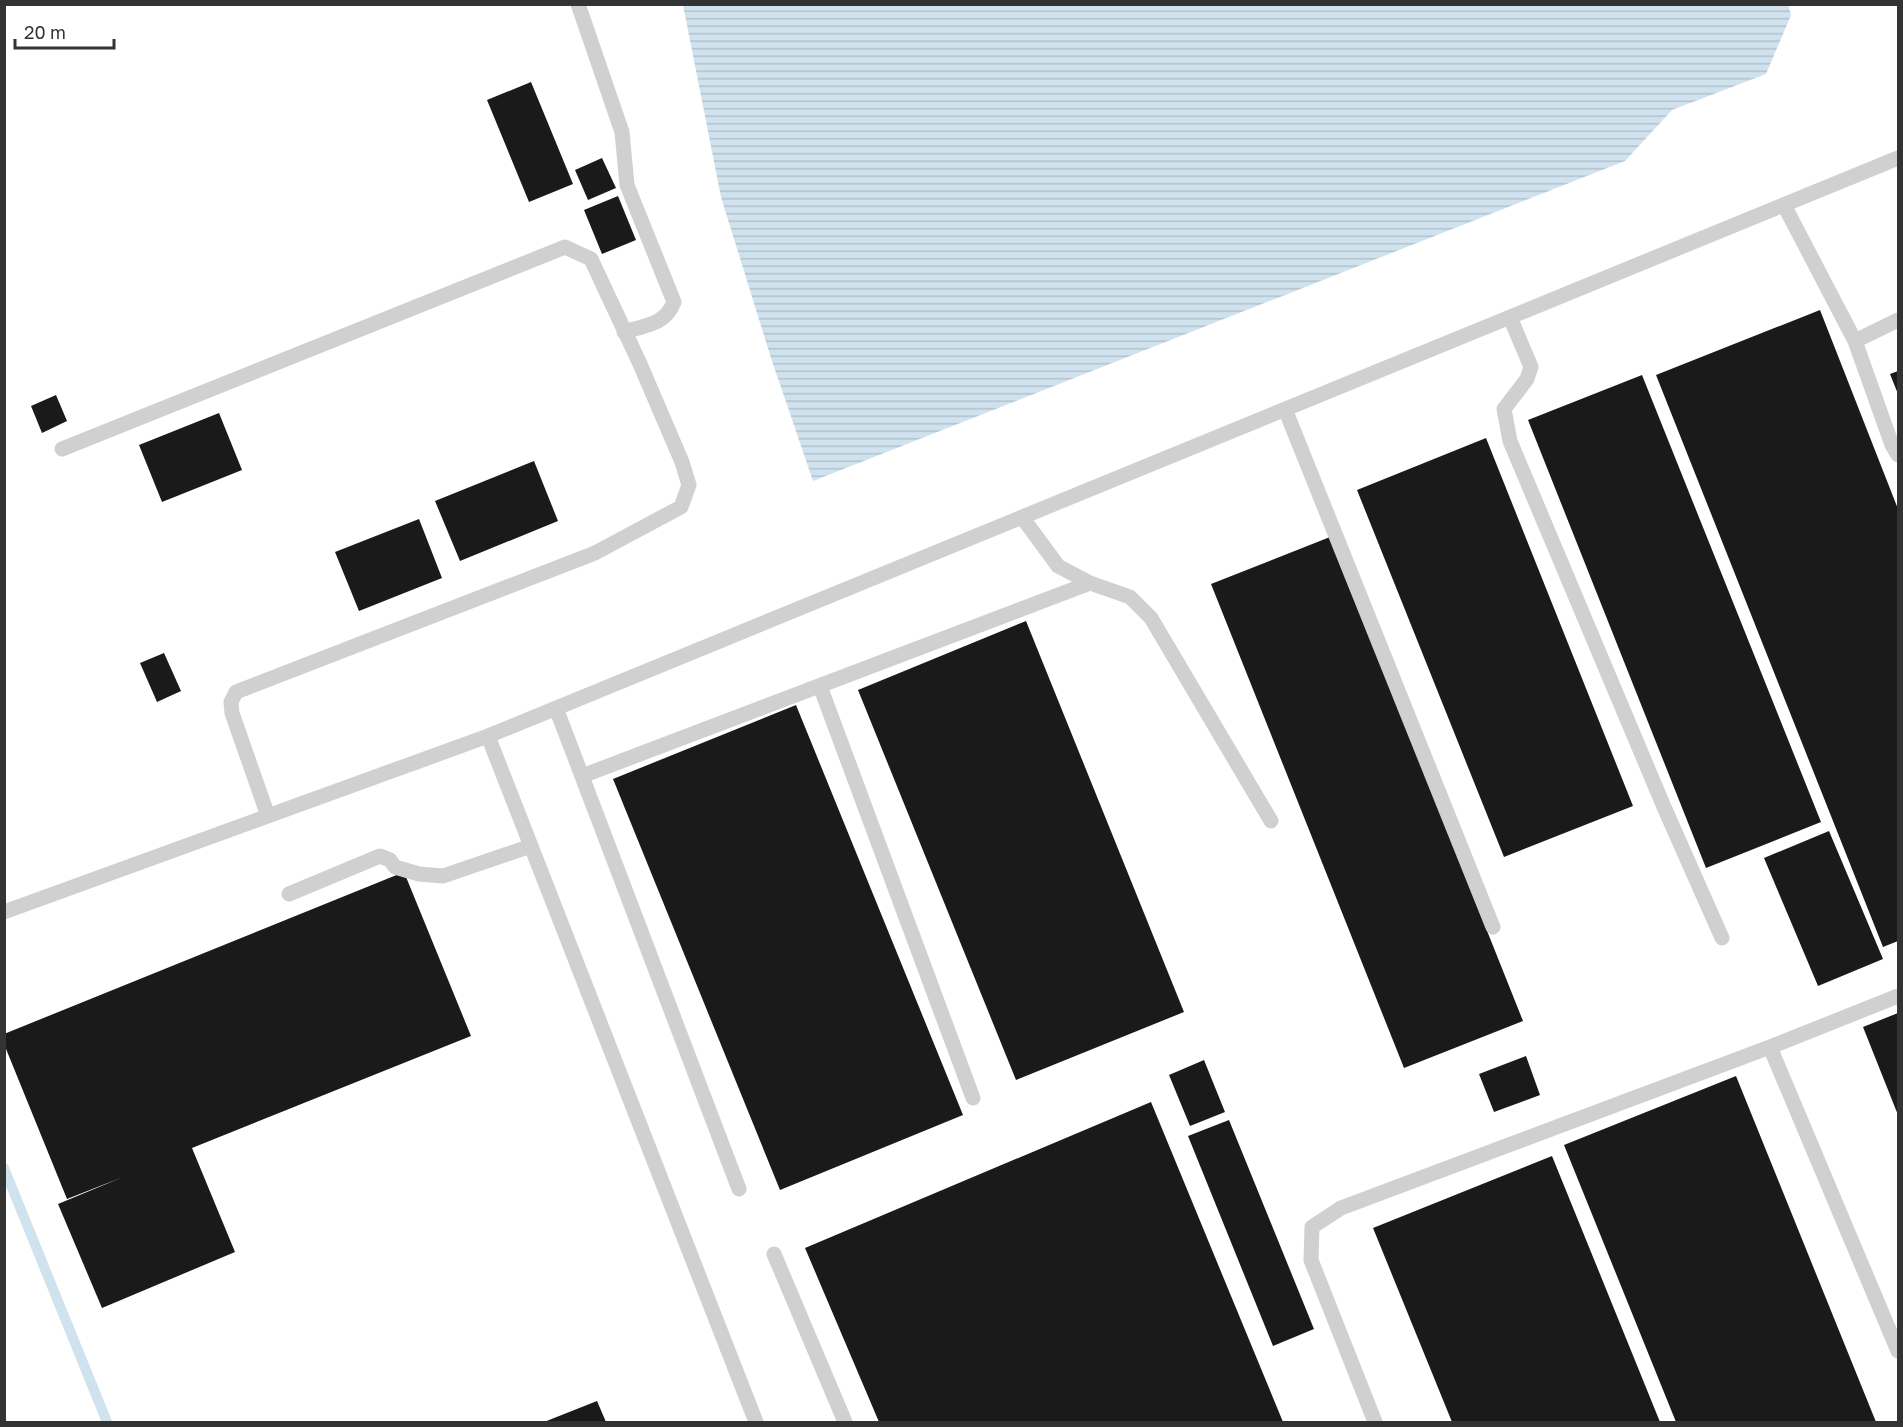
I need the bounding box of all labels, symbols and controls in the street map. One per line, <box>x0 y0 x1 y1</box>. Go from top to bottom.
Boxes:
scale bar <box>15 12 114 50</box>
text: 20 m <box>24 21 66 43</box>

